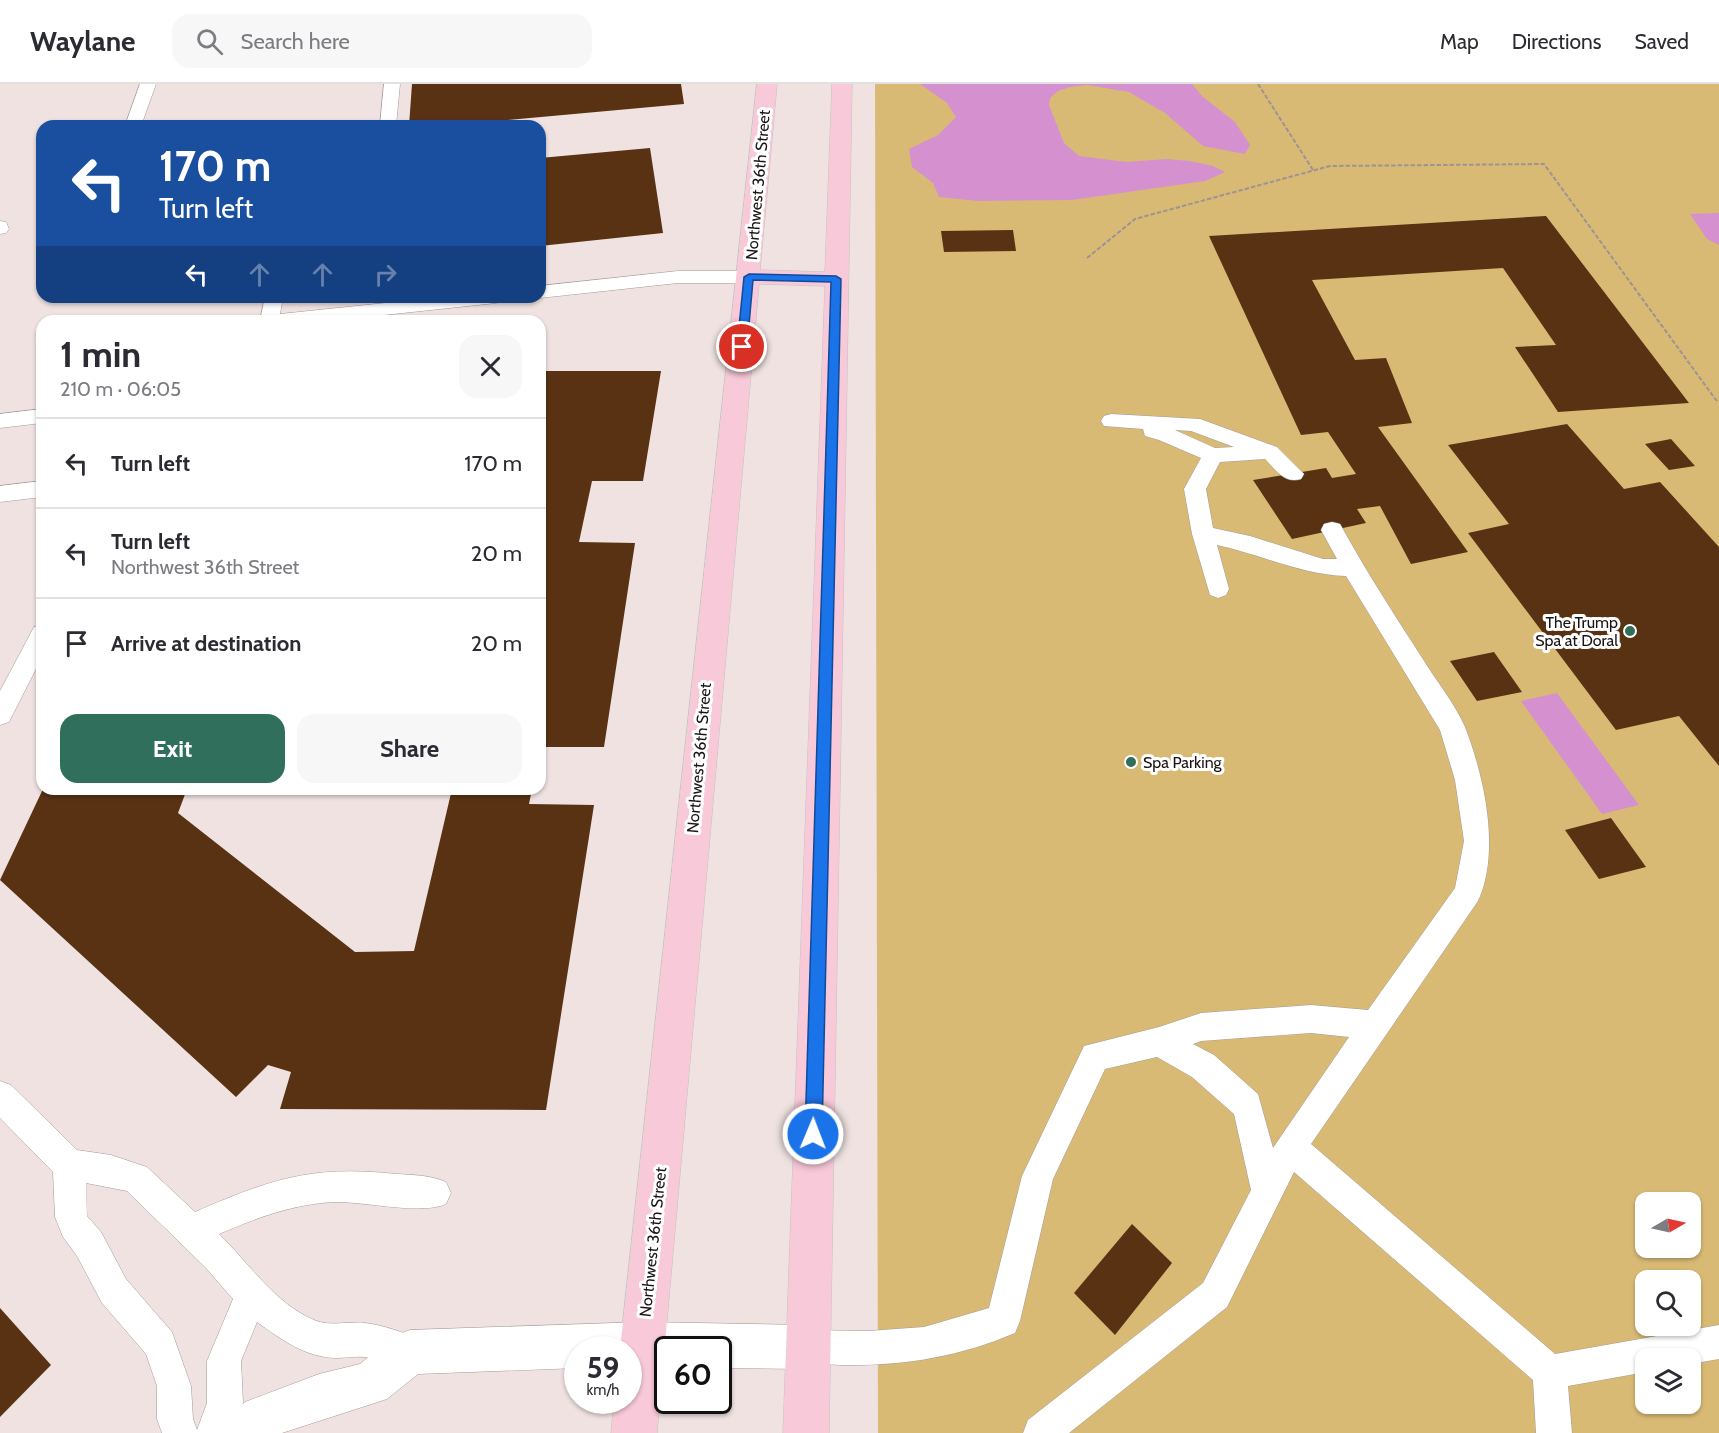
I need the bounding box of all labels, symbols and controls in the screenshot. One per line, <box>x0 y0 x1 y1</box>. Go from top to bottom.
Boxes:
search box <box>172 14 592 68</box>
text: Waylane <box>30 24 136 58</box>
icon: search <box>193 25 226 58</box>
text: Search here <box>241 28 350 55</box>
text: Map <box>1440 29 1479 54</box>
text: Directions <box>1512 29 1601 54</box>
text: Saved <box>1634 29 1689 54</box>
street label: Northwest 36th Street <box>742 109 774 261</box>
text: 170 m <box>159 140 271 192</box>
icon: left <box>60 144 138 222</box>
text: Turn left <box>159 192 253 225</box>
icon: left <box>180 258 213 291</box>
icon: ahead <box>243 258 276 291</box>
icon: ahead <box>306 258 339 291</box>
icon: right <box>369 258 402 291</box>
pin <box>716 321 767 372</box>
icon: arrive <box>725 330 758 363</box>
text: 1 min <box>60 332 141 376</box>
button: close <box>459 335 522 398</box>
text: 210 m · 06:05 <box>60 377 181 401</box>
icon: left <box>60 447 93 480</box>
text: Turn left <box>111 450 190 477</box>
text: 170 m <box>464 450 522 477</box>
text: Turn left <box>111 528 190 555</box>
icon: left <box>60 537 93 570</box>
text: 20 m <box>471 540 522 567</box>
text: Northwest 36th Street <box>111 555 299 579</box>
place label: The Trump Spa at Doral <box>1535 613 1618 650</box>
marker: The Trump Spa at Doral <box>1623 624 1637 638</box>
icon: arrive <box>60 627 93 660</box>
text: Arrive at destination <box>111 630 301 657</box>
text: 20 m <box>471 630 522 657</box>
street label: Northwest 36th Street <box>683 682 715 834</box>
button: Exit <box>60 714 285 783</box>
button: Share <box>297 714 522 783</box>
place label: Spa Parking <box>1143 753 1223 772</box>
marker: Spa Parking <box>1124 755 1138 769</box>
position arrow <box>781 1102 845 1166</box>
street label: Northwest 36th Street <box>636 1165 670 1318</box>
north arrow <box>1635 1192 1701 1258</box>
map controls <box>1635 1192 1701 1414</box>
button: search <box>1635 1270 1701 1336</box>
speed limit sign: 60 <box>654 1336 732 1414</box>
button: layers <box>1635 1348 1701 1414</box>
text: 59 <box>587 1349 619 1386</box>
text: km/h <box>587 1381 619 1399</box>

